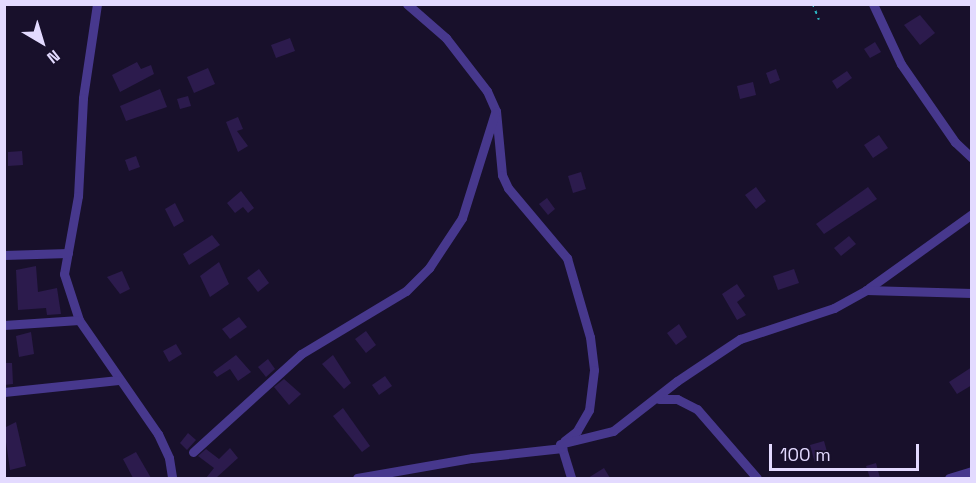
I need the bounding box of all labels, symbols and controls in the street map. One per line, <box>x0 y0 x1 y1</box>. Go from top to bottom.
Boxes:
north arrow <box>12 12 72 72</box>
text: N <box>43 45 64 68</box>
scale bar <box>772 432 922 470</box>
text: 100 m <box>780 443 831 466</box>

